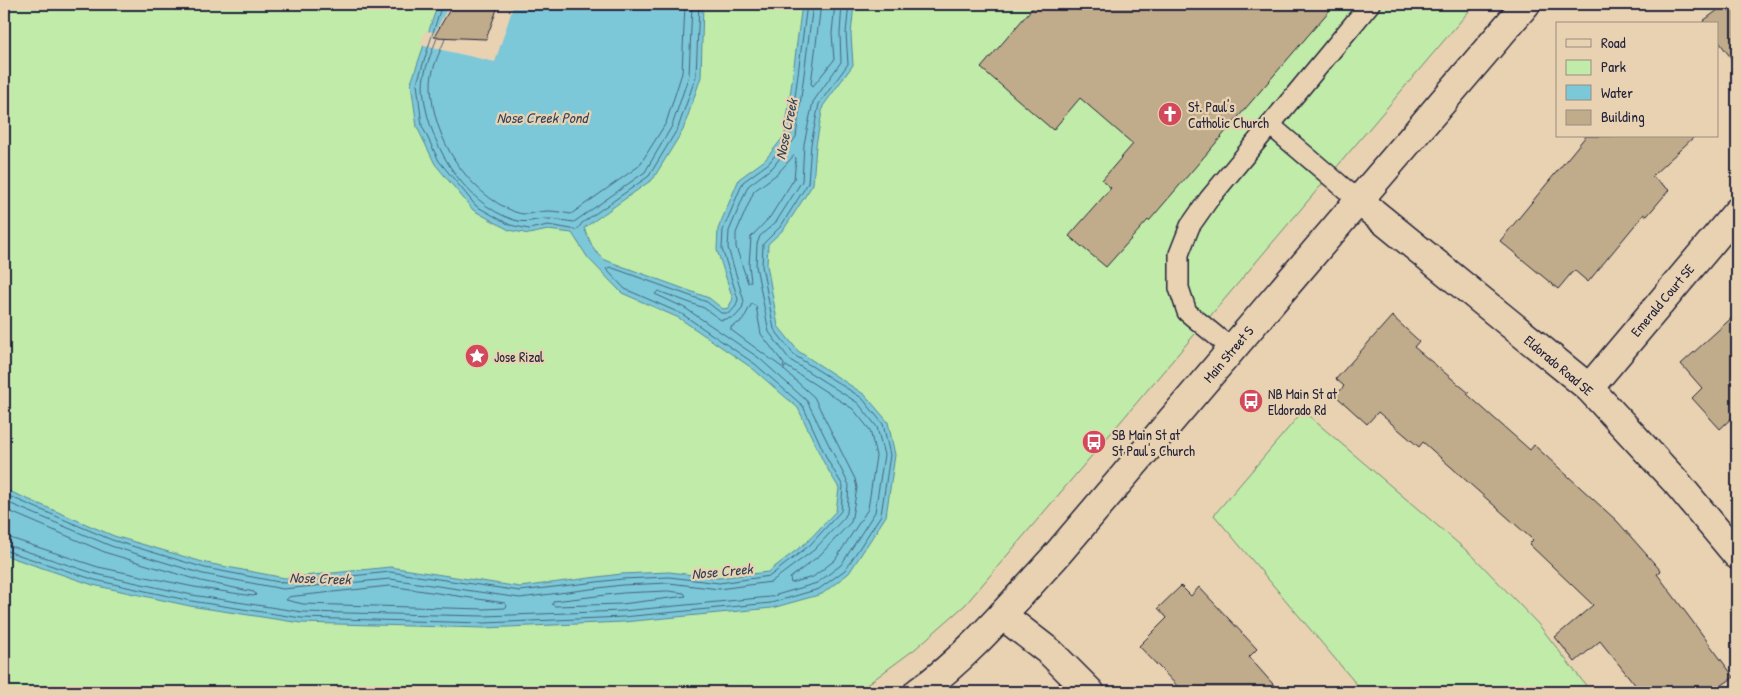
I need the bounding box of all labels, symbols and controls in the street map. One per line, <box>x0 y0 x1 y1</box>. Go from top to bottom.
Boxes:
legend <box>1556 22 1718 138</box>
text: Road <box>1601 32 1626 53</box>
text: Park <box>1601 56 1626 77</box>
text: Water <box>1601 82 1633 103</box>
water label: Nose Creek <box>769 95 803 161</box>
place label: St. Paul's Catholic Church <box>1188 97 1269 132</box>
church icon: St. Paul's Catholic Church <box>1157 101 1183 127</box>
text: Building <box>1601 106 1645 127</box>
water label: Nose Creek Pond <box>497 107 590 128</box>
street label: Emerald Court SE <box>1626 260 1698 340</box>
street label: Main Street S <box>1199 321 1258 386</box>
street label: Eldorado Road SE <box>1520 330 1598 400</box>
place icon: Jose Rizal <box>464 343 490 369</box>
place label: Jose Rizal <box>494 347 544 366</box>
place label: NB Main St at Eldorado Rd <box>1268 384 1337 419</box>
bus stop icon: NB Main St at Eldorado Rd <box>1238 388 1264 414</box>
place label: SB Main St at St Paul's Church <box>1112 425 1195 460</box>
bus stop icon: SB Main St at St Paul's Church <box>1081 429 1107 455</box>
water label: Nose Creek <box>691 558 755 584</box>
water label: Nose Creek <box>289 566 353 590</box>

